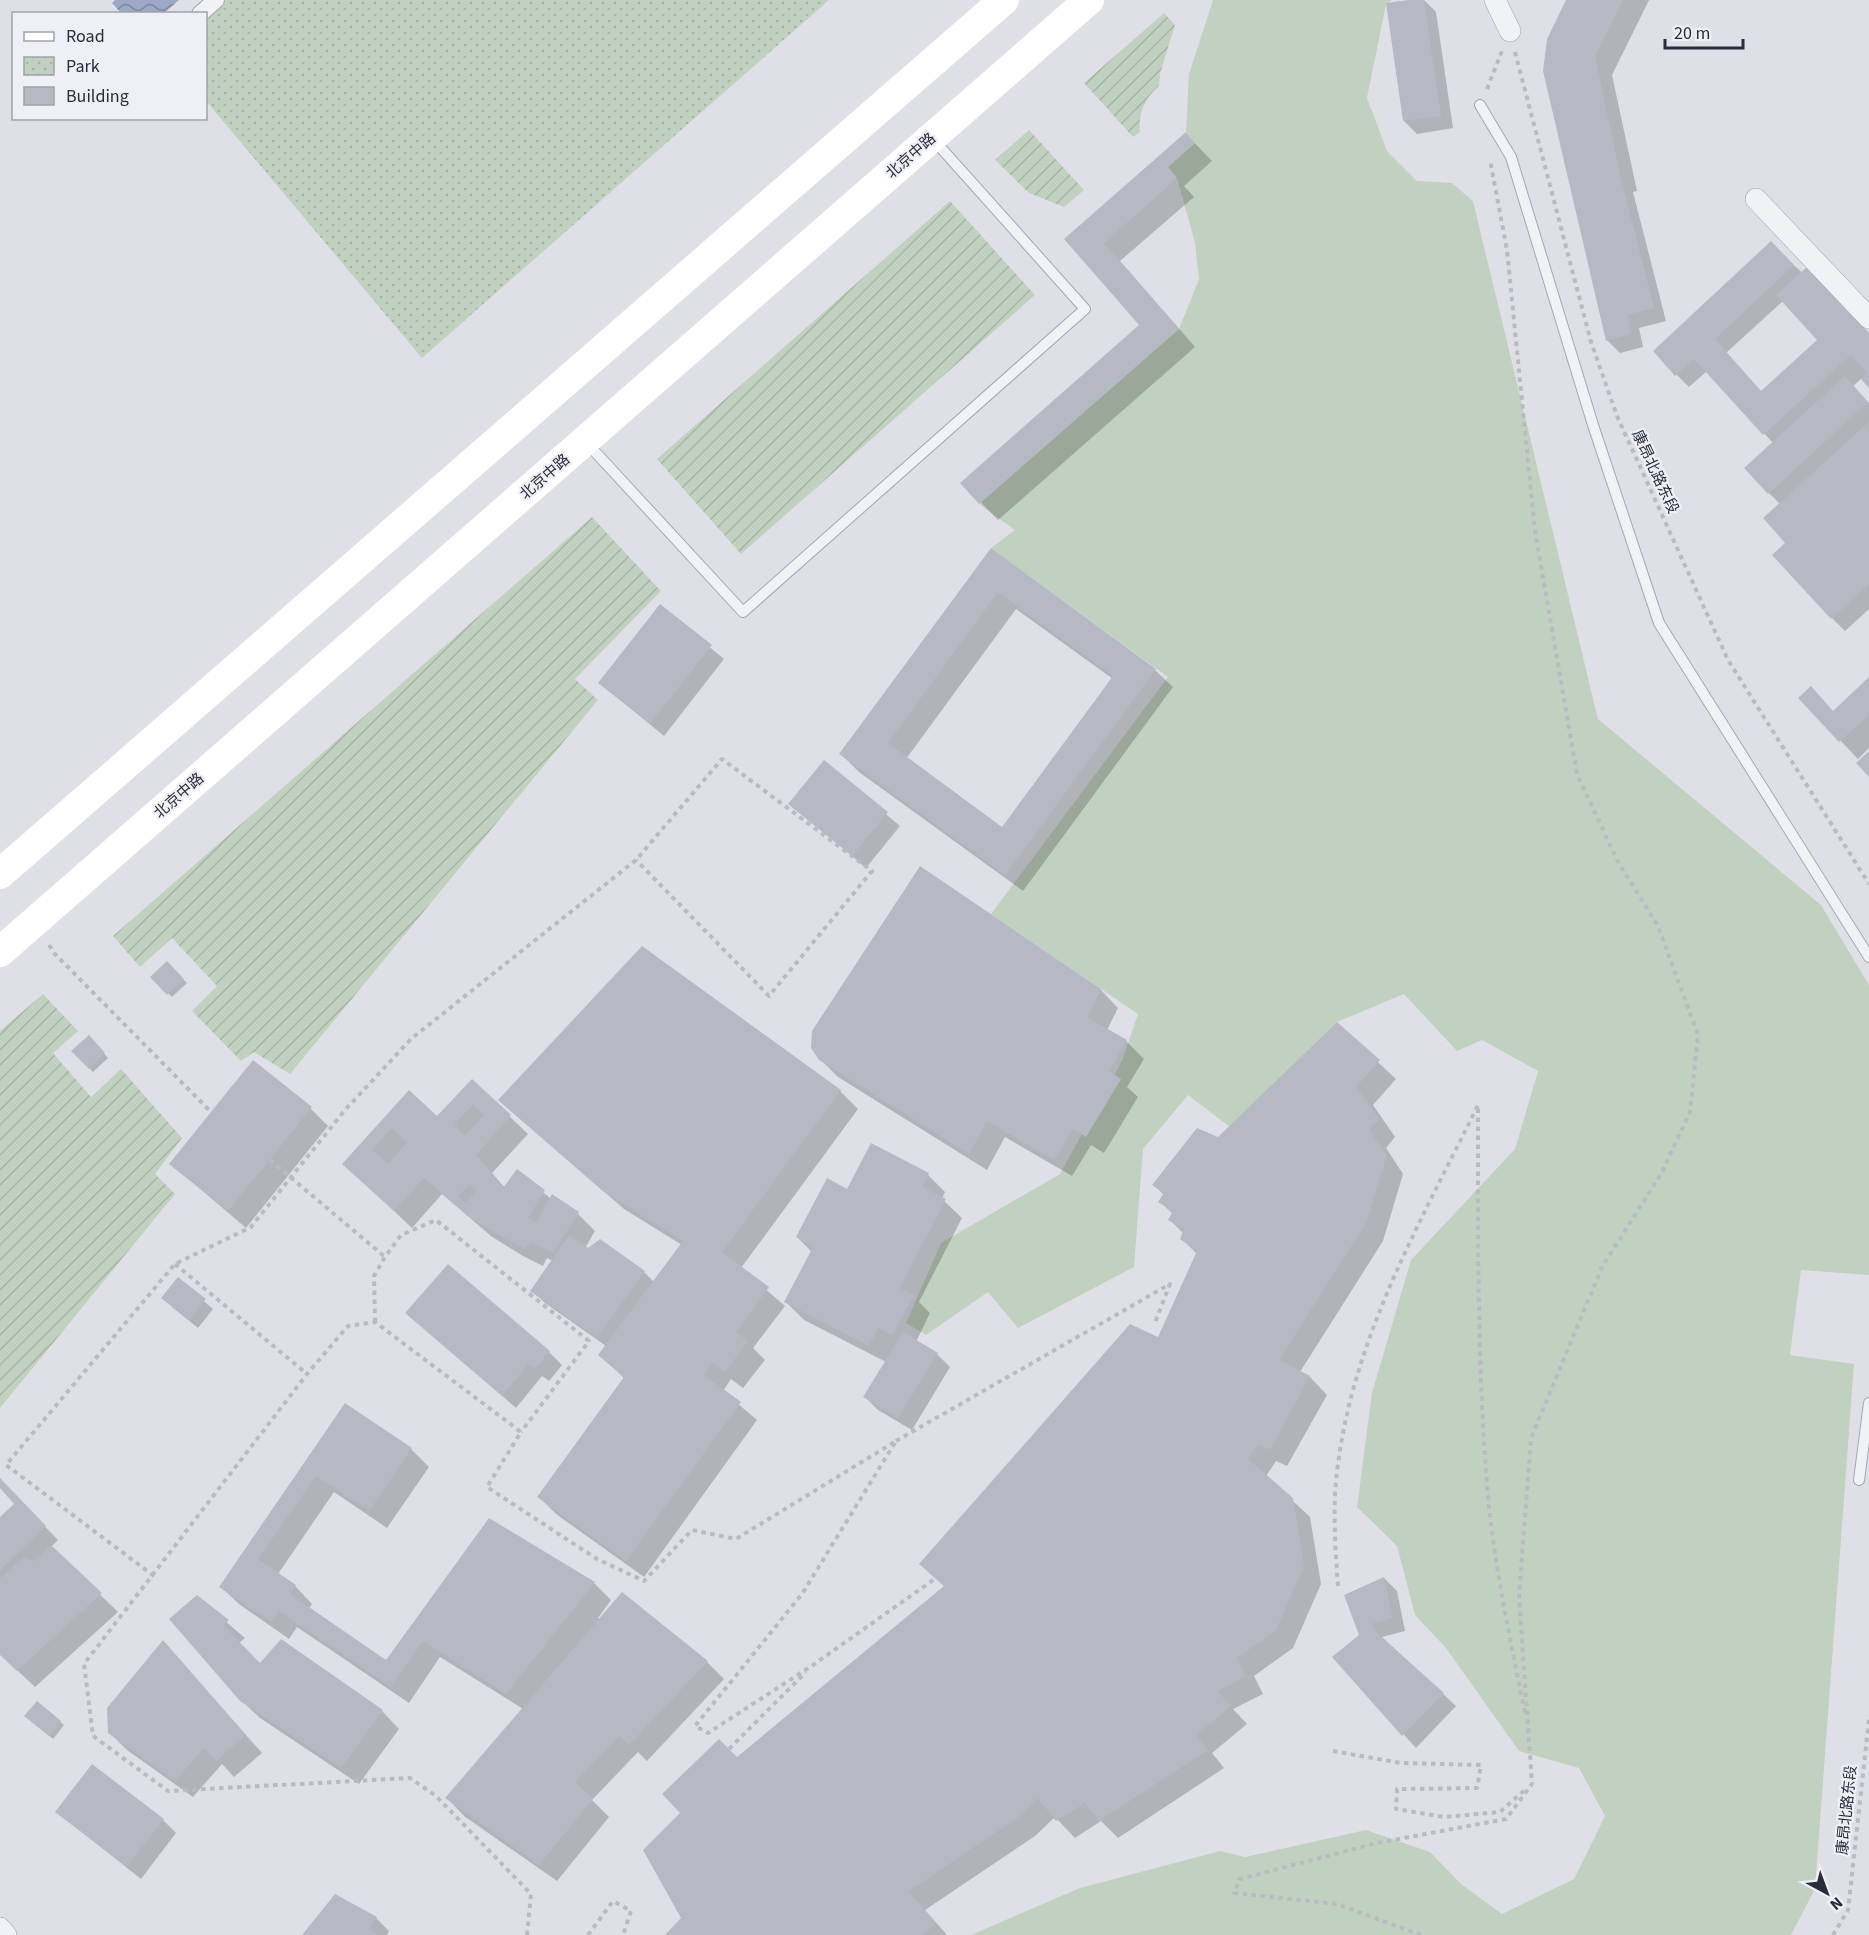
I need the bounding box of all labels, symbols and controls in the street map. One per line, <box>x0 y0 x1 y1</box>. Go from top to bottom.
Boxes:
legend <box>12 12 207 120</box>
scale bar <box>1665 12 1743 50</box>
text: 20 m <box>1674 21 1710 46</box>
text: Road <box>66 24 105 49</box>
text: Park <box>66 54 100 79</box>
text: Building <box>66 84 129 109</box>
street label: 北京中路 <box>881 128 941 184</box>
street label: 康昂北路东段 <box>1626 427 1684 517</box>
street label: 北京中路 <box>515 449 575 505</box>
street label: 北京中路 <box>149 768 209 824</box>
street label: 康昂北路东段 <box>1832 1764 1862 1856</box>
north arrow <box>1797 1863 1857 1923</box>
text: N <box>1825 1892 1847 1915</box>

